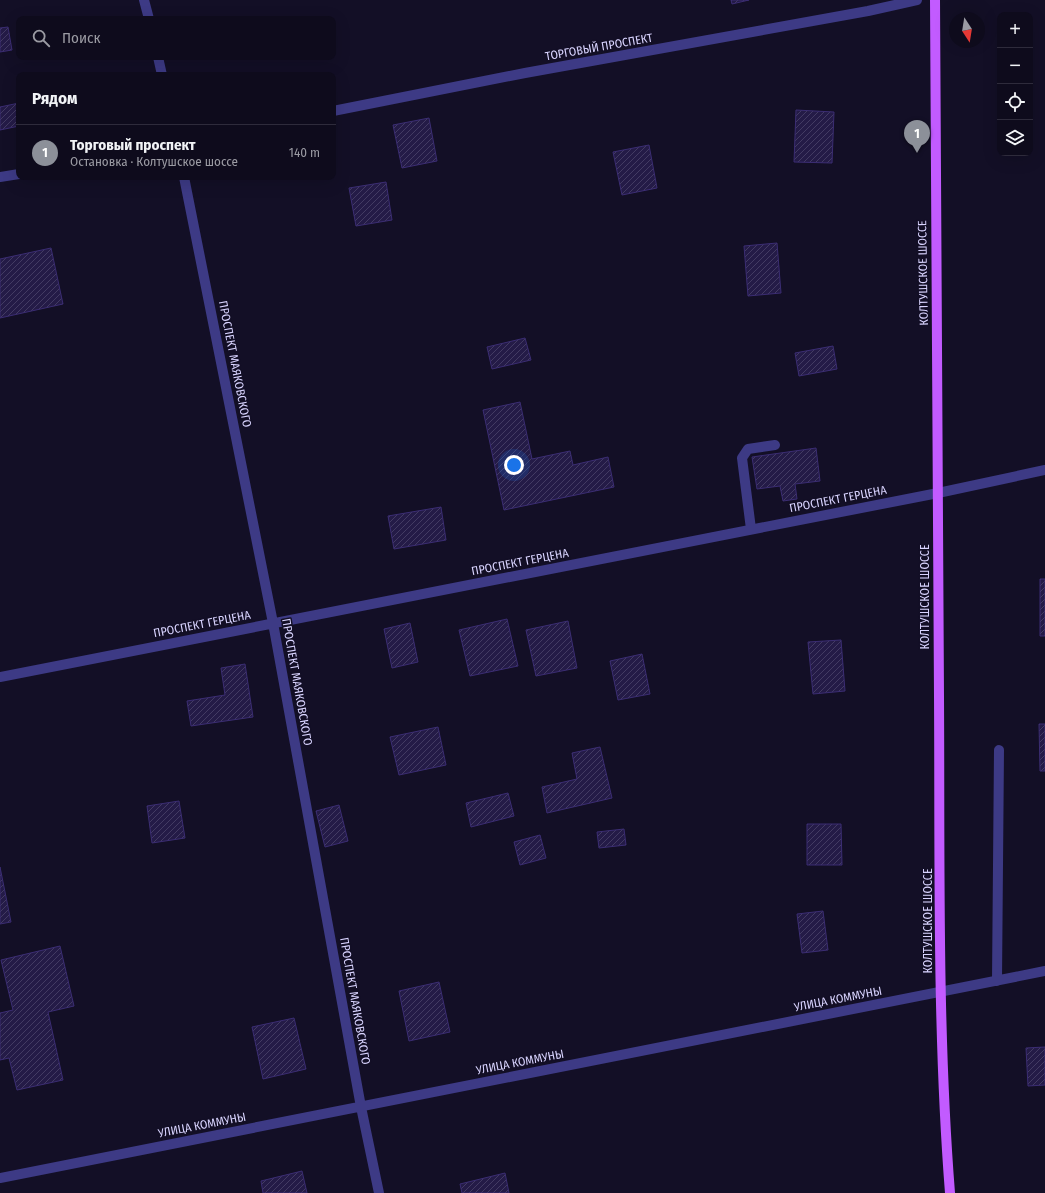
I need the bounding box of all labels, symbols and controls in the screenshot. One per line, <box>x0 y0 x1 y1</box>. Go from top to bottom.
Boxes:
north arrow <box>949 12 985 48</box>
map controls <box>997 12 1033 156</box>
button: + <box>997 12 1033 48</box>
search box <box>16 16 336 60</box>
icon: search <box>30 27 52 49</box>
text: Поиск <box>62 29 100 47</box>
street label: ТОРГОВЫЙ ПРОСПЕКТ <box>544 30 654 63</box>
button: − <box>997 48 1033 84</box>
button: locate <box>997 84 1033 120</box>
text: Рядом <box>32 88 77 109</box>
pin: 1 <box>904 120 930 153</box>
button: layers <box>997 120 1033 156</box>
text: Торговый проспект <box>70 136 196 154</box>
text: 1 <box>42 145 48 160</box>
text: 140 m <box>289 145 320 160</box>
text: Остановка · Колтушское шоссе <box>70 154 238 169</box>
street label: КОЛТУШСКОЕ ШОССЕ <box>915 220 931 326</box>
street label: ПРОСПЕКТ МАЯКОВСКОГО <box>216 299 254 429</box>
your location <box>504 455 524 475</box>
street label: ПРОСПЕКТ ГЕРЦЕНА <box>788 483 888 515</box>
street label: КОЛТУШСКОЕ ШОССЕ <box>918 544 932 650</box>
street label: ПРОСПЕКТ ГЕРЦЕНА <box>470 546 570 578</box>
street label: ПРОСПЕКТ ГЕРЦЕНА <box>152 608 252 640</box>
street label: ПРОСПЕКТ МАЯКОВСКОГО <box>279 617 315 747</box>
street label: КОЛТУШСКОЕ ШОССЕ <box>921 868 935 974</box>
street label: ПРОСПЕКТ МАЯКОВСКОГО <box>337 936 373 1066</box>
street label: УЛИЦА КОММУНЫ <box>792 984 883 1015</box>
street label: УЛИЦА КОММУНЫ <box>474 1047 565 1078</box>
street label: УЛИЦА КОММУНЫ <box>156 1110 247 1141</box>

